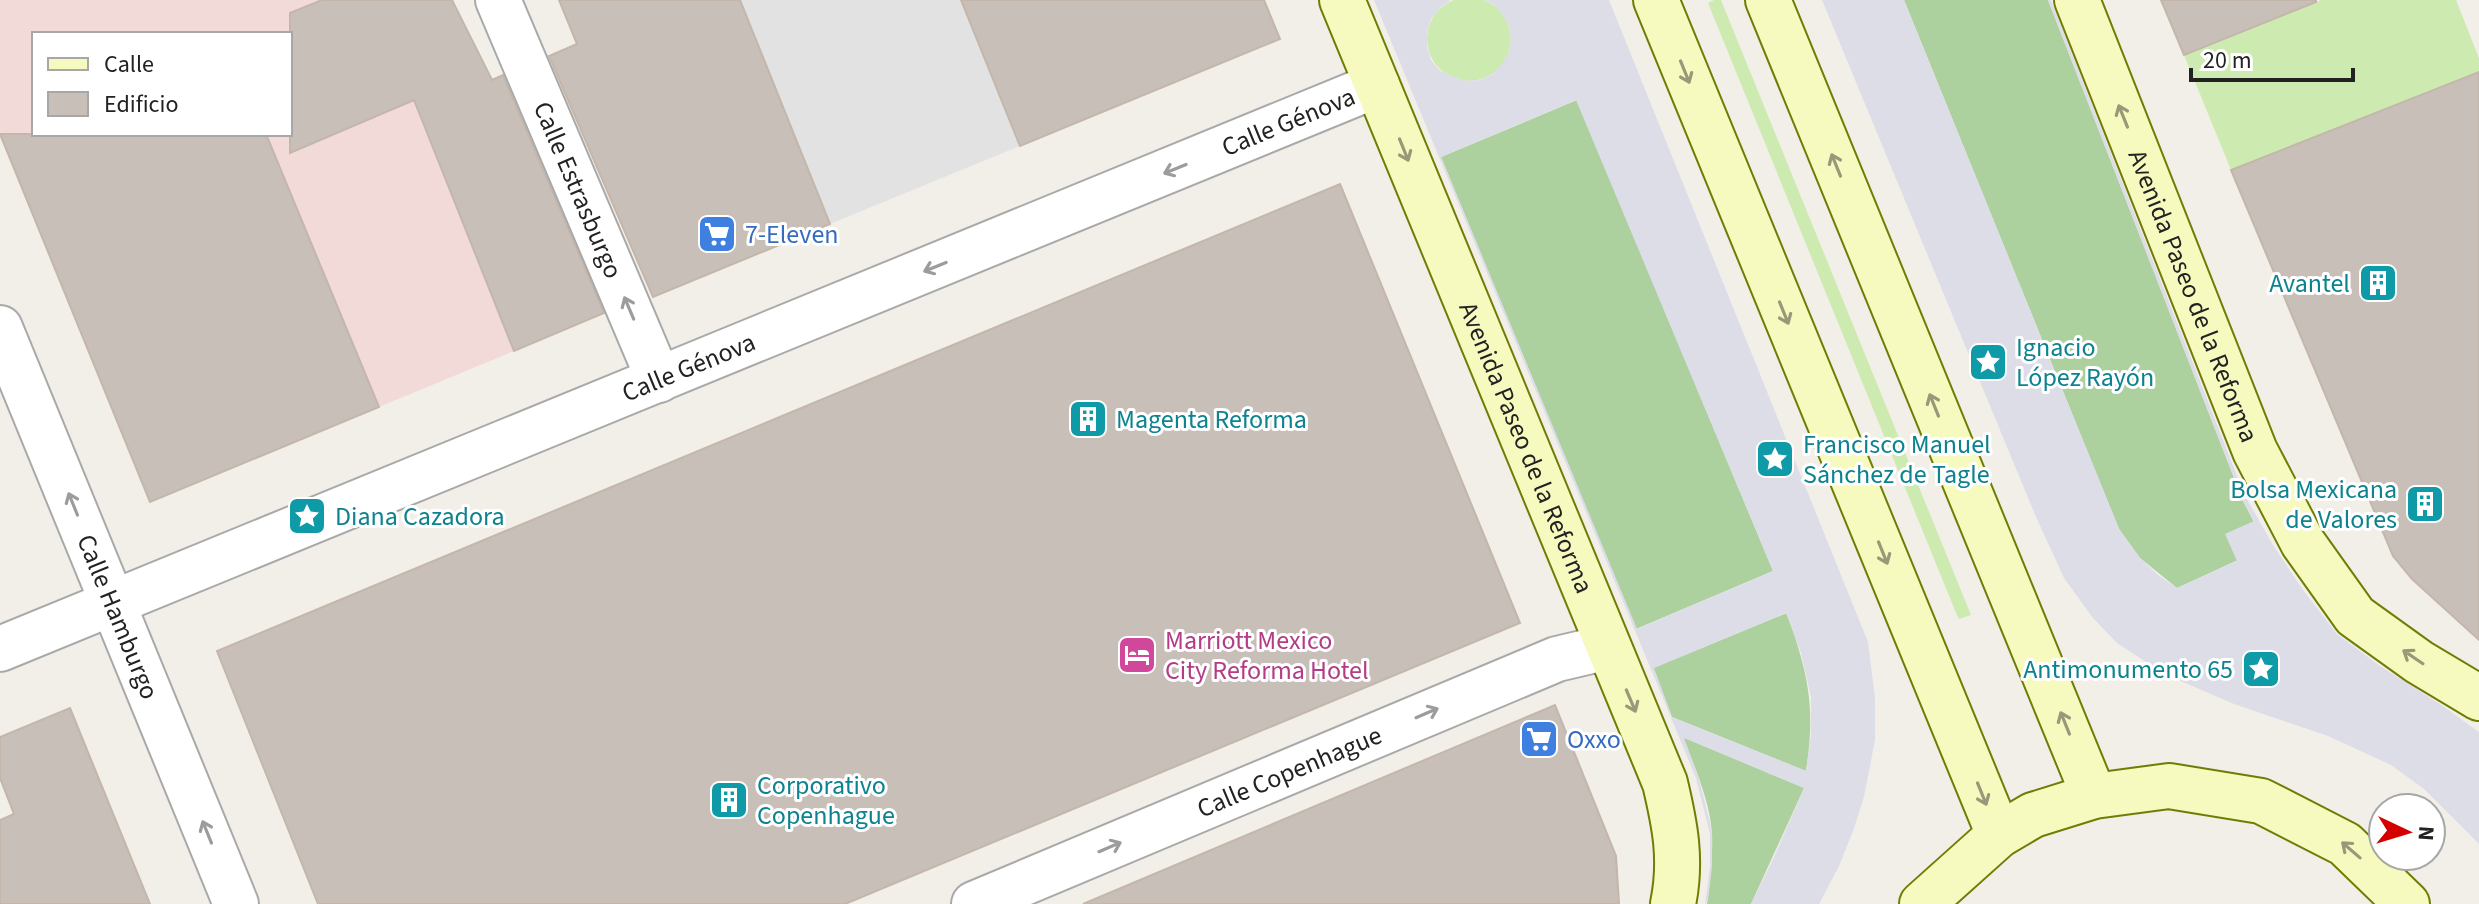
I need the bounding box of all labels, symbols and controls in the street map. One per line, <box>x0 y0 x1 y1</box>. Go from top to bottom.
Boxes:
legend <box>32 32 292 136</box>
scale bar <box>2191 32 2353 82</box>
text: 20 m <box>2203 43 2252 78</box>
text: Calle <box>104 47 154 82</box>
one-way arrow <box>1679 59 1694 84</box>
street label: Calle Génova <box>1216 78 1361 165</box>
text: Edificio <box>104 87 178 122</box>
street label: Calle Estrasburgo <box>524 96 632 284</box>
one-way arrow <box>2115 104 2129 129</box>
one-way arrow <box>1398 137 1412 162</box>
street label: Avenida Paseo de la Reforma <box>2119 144 2268 448</box>
one-way arrow <box>1827 153 1842 178</box>
one-way arrow <box>1163 162 1188 177</box>
supermarket icon: 7-Eleven <box>696 213 738 255</box>
place label: 7-Eleven <box>745 216 839 253</box>
one-way arrow <box>923 261 948 275</box>
building icon: Avantel <box>2357 262 2399 304</box>
place label: Avantel <box>2269 265 2350 302</box>
one-way arrow <box>621 296 636 321</box>
street label: Avenida Paseo de la Reforma <box>1450 296 1603 599</box>
one-way arrow <box>1778 300 1793 325</box>
street label: Calle Génova <box>616 323 761 411</box>
place label: Ignacio López Rayón <box>2016 329 2154 396</box>
place icon: Ignacio López Rayón <box>1967 341 2009 383</box>
one-way arrow <box>1926 393 1940 418</box>
building icon: Magenta Reforma <box>1067 398 1109 440</box>
place label: Magenta Reforma <box>1116 401 1307 438</box>
place label: Francisco Manuel Sánchez de Tagle <box>1803 426 1991 493</box>
place icon: Francisco Manuel Sánchez de Tagle <box>1754 438 1796 480</box>
place label: Bolsa Mexicana de Valores <box>2230 471 2397 538</box>
building icon: Bolsa Mexicana de Valores <box>2404 483 2446 525</box>
one-way arrow <box>65 492 79 517</box>
place icon: Diana Cazadora <box>286 495 328 537</box>
place label: Diana Cazadora <box>335 498 505 535</box>
street label: Calle Hamburgo <box>68 529 169 705</box>
one-way arrow <box>1877 540 1891 565</box>
place label: Marriott Mexico City Reforma Hotel <box>1165 622 1369 689</box>
hotel icon: Marriott Mexico City Reforma Hotel <box>1116 634 1158 676</box>
place icon: Antimonumento 65 <box>2240 648 2282 690</box>
one-way arrow <box>2402 649 2424 665</box>
place label: Antimonumento 65 <box>2023 651 2233 688</box>
one-way arrow <box>1624 688 1639 713</box>
one-way arrow <box>1414 705 1439 720</box>
one-way arrow <box>2057 711 2071 736</box>
street label: Calle Copenhague <box>1191 716 1387 827</box>
supermarket icon: Oxxo <box>1518 718 1560 760</box>
place label: Oxxo <box>1567 721 1621 758</box>
place label: Corporativo Copenhague <box>757 767 895 834</box>
building icon: Corporativo Copenhague <box>708 779 750 821</box>
one-way arrow <box>1975 781 1990 806</box>
north arrow <box>2367 792 2447 872</box>
one-way arrow <box>199 820 213 845</box>
text: N <box>2409 825 2442 842</box>
one-way arrow <box>1097 838 1122 853</box>
one-way arrow <box>2341 841 2361 859</box>

